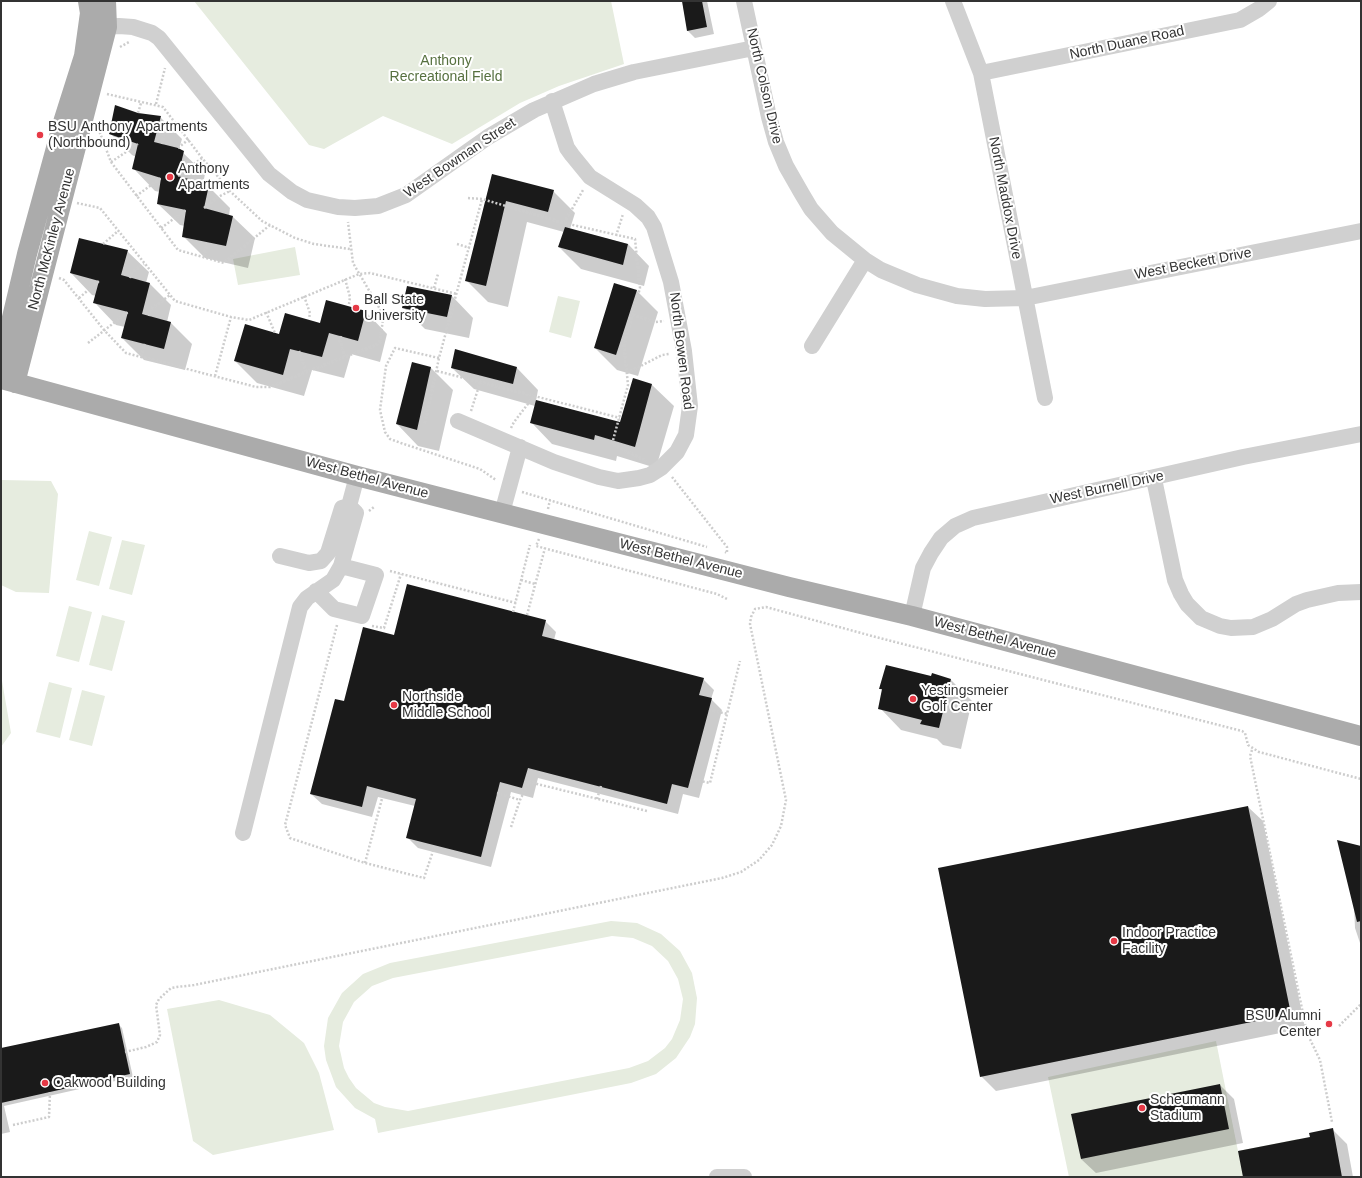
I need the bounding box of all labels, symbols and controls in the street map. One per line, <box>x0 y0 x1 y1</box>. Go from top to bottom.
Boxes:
street label: North Duane Road <box>1068 23 1186 63</box>
street label: North Colson Drive <box>743 26 785 146</box>
park label: Anthony Recreational Field <box>390 53 502 86</box>
street label: West Bowman Street <box>401 114 519 202</box>
place label: BSU Anthony Apartments (Northbound) <box>48 119 208 152</box>
marker: BSU Anthony Apartments (Northbound) <box>35 130 45 140</box>
street label: North Maddox Drive <box>985 135 1025 261</box>
place label: Anthony Apartments <box>178 161 250 194</box>
street label: North McKinley Avenue <box>25 166 79 312</box>
marker: Anthony Apartments <box>165 172 175 182</box>
street label: West Beckett Drive <box>1133 244 1253 284</box>
street label: North Bowen Road <box>665 291 697 411</box>
place label: Ball State University <box>364 292 425 324</box>
marker: Ball State University <box>351 303 361 313</box>
street label: West Bethel Avenue <box>304 454 430 502</box>
street label: West Burnell Drive <box>1049 468 1165 508</box>
street label: West Bethel Avenue <box>618 536 744 582</box>
street label: West Bethel Avenue <box>932 614 1058 662</box>
place label: Yestingsmeier Golf Center <box>921 683 1008 716</box>
place label: Northside Middle School <box>402 689 490 722</box>
marker: Yestingsmeier Golf Center <box>908 694 918 704</box>
marker: Northside Middle School <box>389 700 399 710</box>
place label: Indoor Practice Facility <box>1122 925 1216 958</box>
marker: Indoor Practice Facility <box>1109 936 1119 946</box>
place label: BSU Alumni Center <box>1246 1008 1321 1040</box>
marker: BSU Alumni Center <box>1324 1019 1334 1029</box>
place label: Oakwood Building <box>53 1075 166 1091</box>
marker: Oakwood Building <box>40 1078 50 1088</box>
place label: Scheumann Stadium <box>1150 1092 1225 1124</box>
marker: Scheumann Stadium <box>1137 1103 1147 1113</box>

